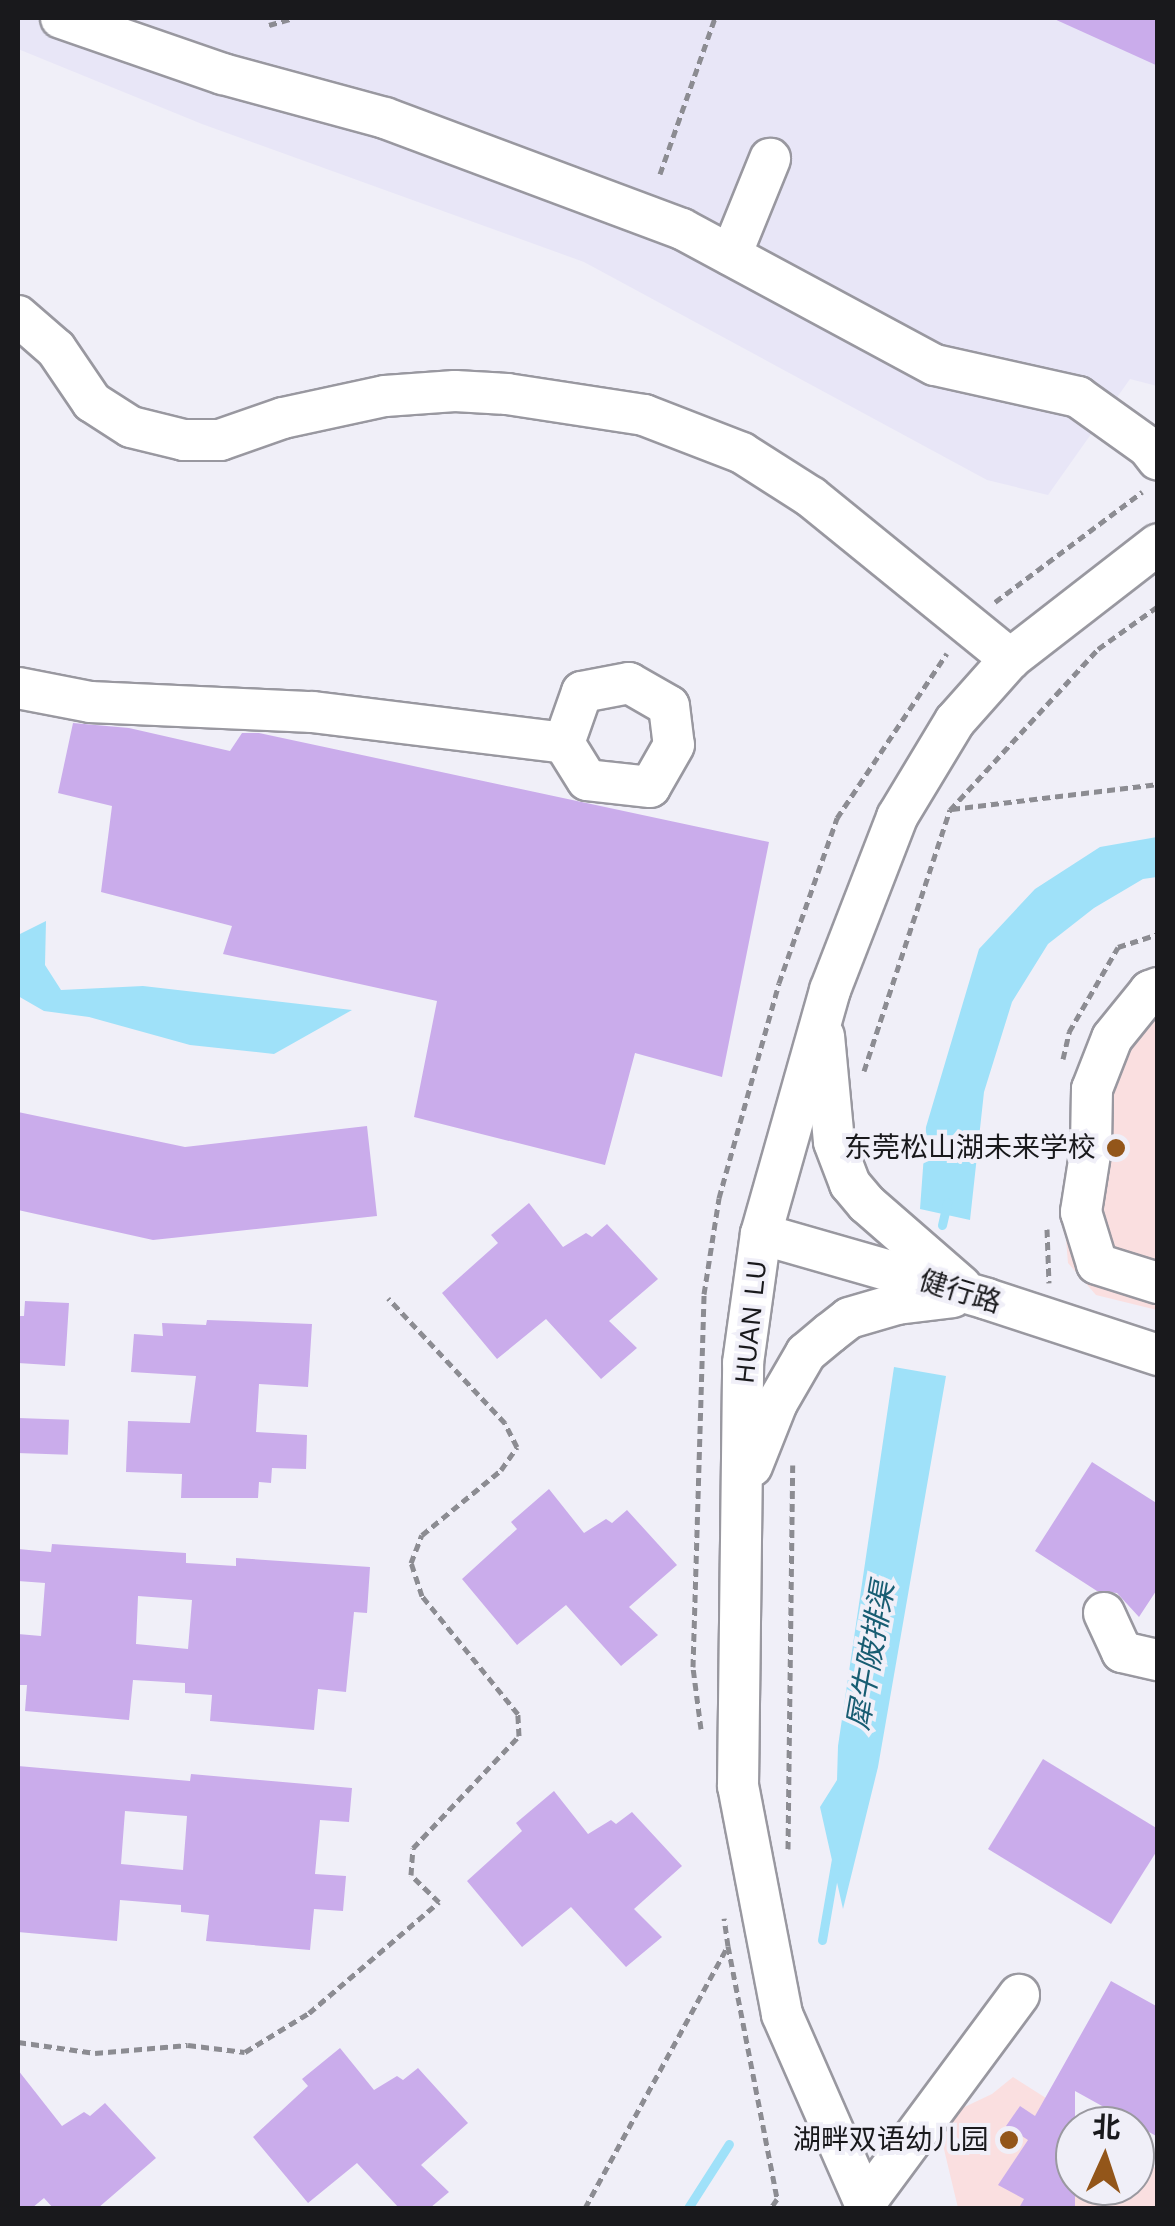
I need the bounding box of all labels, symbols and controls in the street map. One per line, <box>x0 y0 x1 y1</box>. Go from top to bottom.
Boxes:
place label: 东莞松山湖未来学校 <box>844 1131 1096 1165</box>
marker: 东莞松山湖未来学校 <box>1105 1137 1127 1159</box>
street label: HUAN LU <box>728 1258 774 1386</box>
street label: 健行路 <box>915 1264 1005 1320</box>
water label: 犀牛陂排渠 <box>840 1579 902 1733</box>
north arrow <box>1055 2106 1155 2206</box>
text: 北 <box>1092 2110 1121 2145</box>
place label: 湖畔双语幼儿园 <box>793 2123 989 2157</box>
marker: 湖畔双语幼儿园 <box>998 2129 1020 2151</box>

